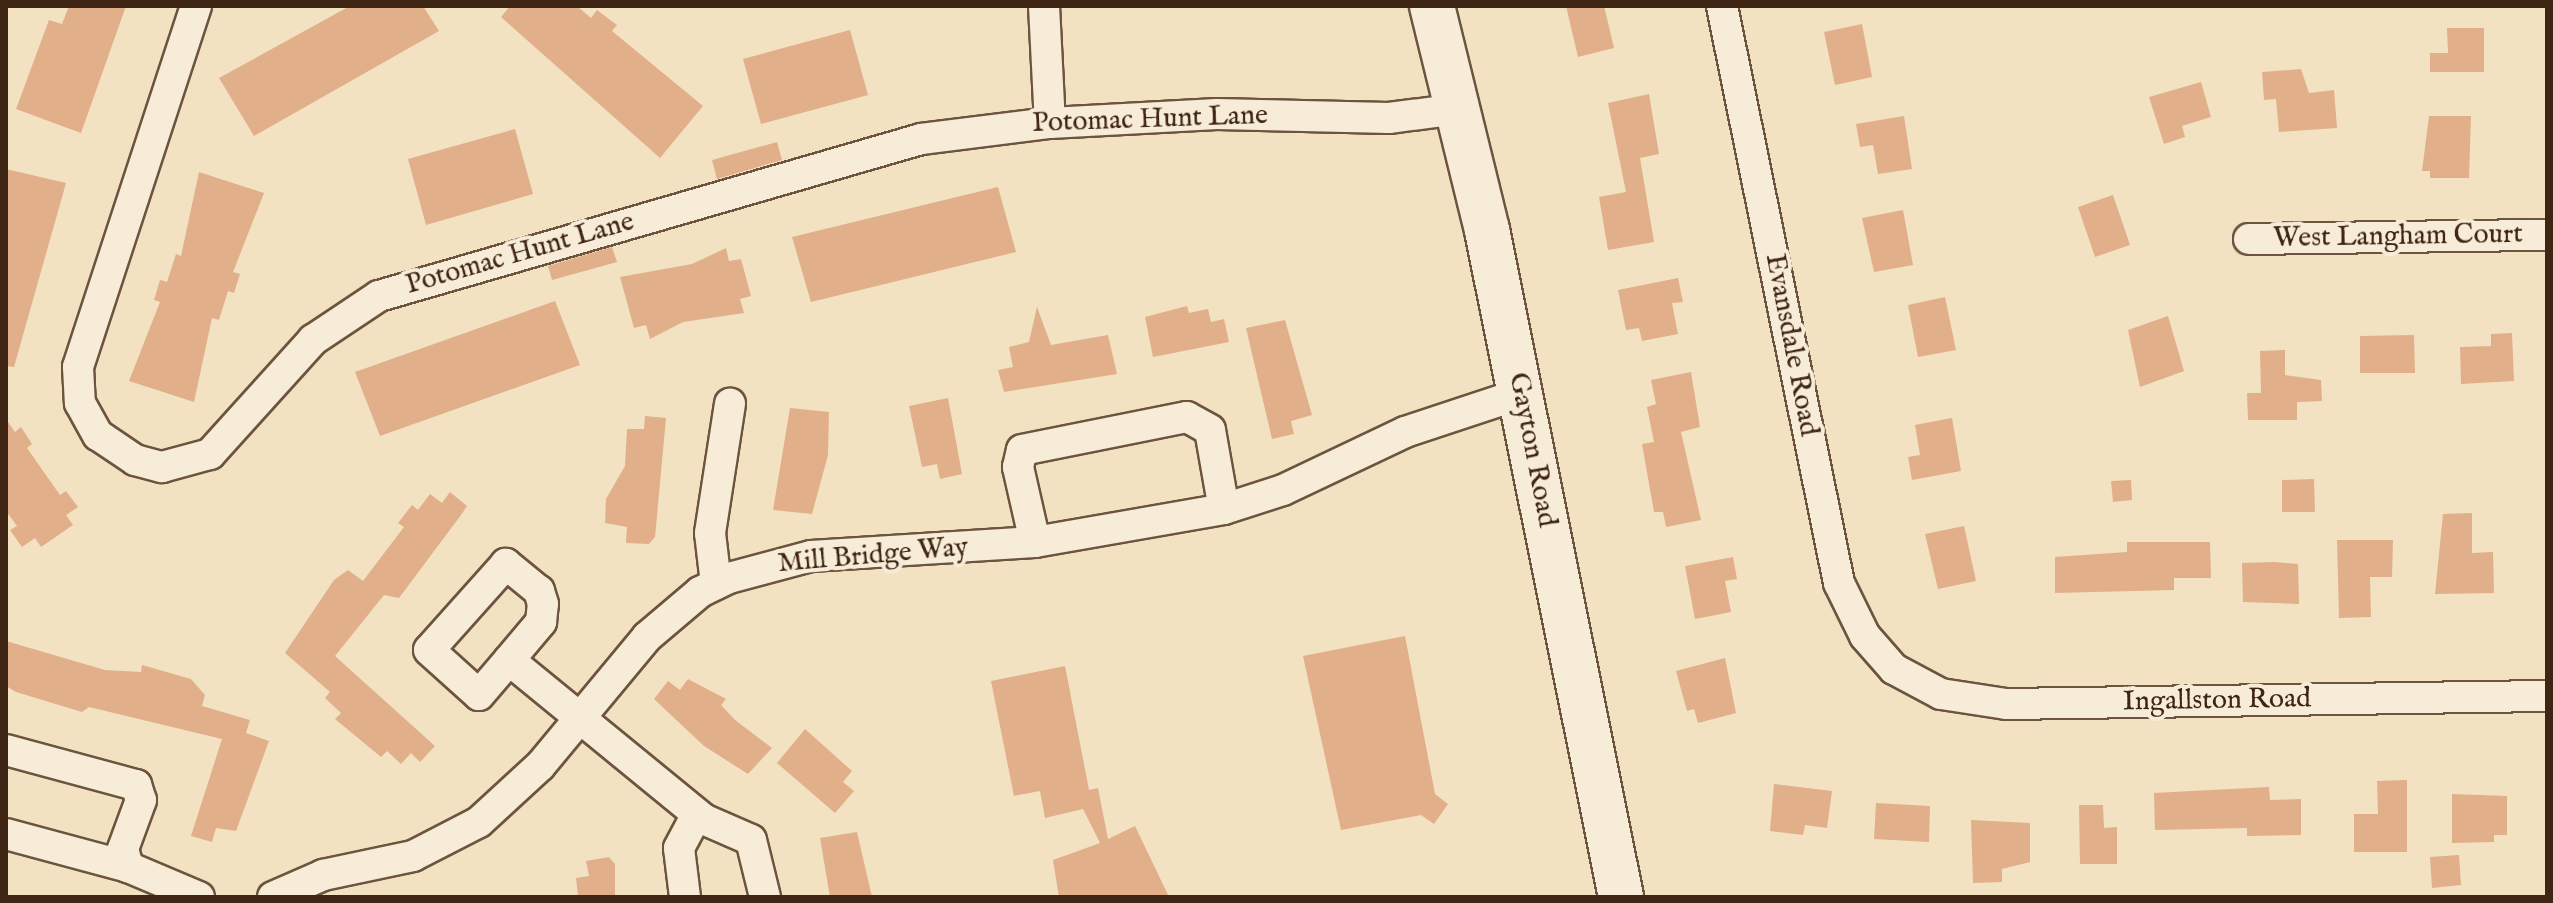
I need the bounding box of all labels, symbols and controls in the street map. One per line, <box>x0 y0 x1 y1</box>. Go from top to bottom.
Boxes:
street label: Potomac Hunt Lane <box>1032 99 1268 141</box>
street label: Potomac Hunt Lane <box>402 205 638 303</box>
street label: West Langham Court <box>2273 218 2523 256</box>
street label: Evansdale Road <box>1757 251 1825 439</box>
street label: Gayton Road <box>1501 370 1563 530</box>
street label: Mill Bridge Way <box>776 531 970 581</box>
street label: Ingallston Road <box>2123 683 2311 719</box>

